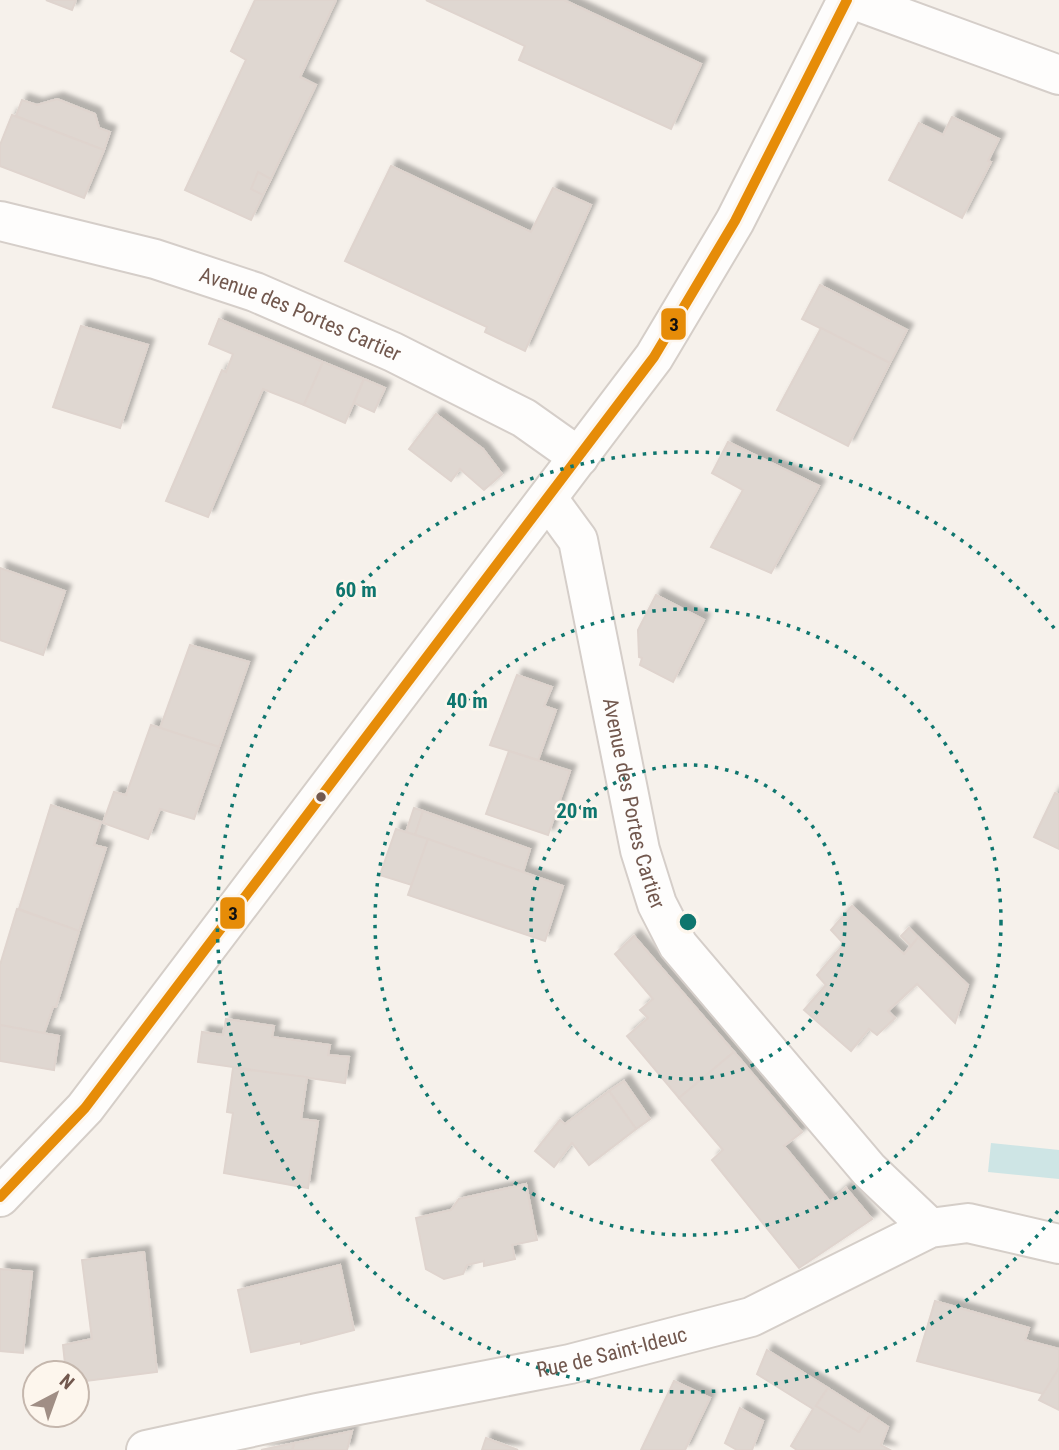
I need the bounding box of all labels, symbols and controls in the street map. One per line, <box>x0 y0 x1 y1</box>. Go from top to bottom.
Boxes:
street label: Avenue des Portes Cartier <box>196 263 405 366</box>
line badge: 3 <box>660 307 687 341</box>
text: 3 <box>669 313 679 336</box>
text: 60 m <box>335 578 377 602</box>
text: 40 m <box>446 689 488 713</box>
street label: Avenue des Portes Cartier <box>598 696 670 913</box>
unlabelled marker <box>314 790 328 804</box>
text: 20 m <box>556 799 598 823</box>
line badge: 3 <box>219 896 246 930</box>
text: 3 <box>228 902 238 925</box>
centre of rings <box>676 910 700 934</box>
street label: Rue de Saint-Ideuc <box>535 1322 689 1382</box>
north arrow <box>21 1359 91 1429</box>
text: N <box>55 1369 79 1394</box>

